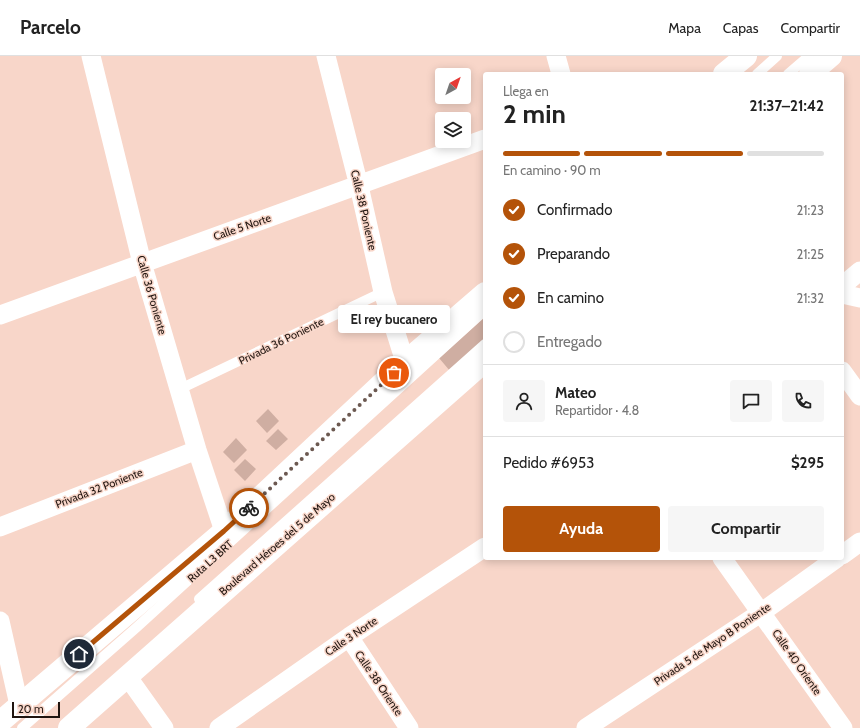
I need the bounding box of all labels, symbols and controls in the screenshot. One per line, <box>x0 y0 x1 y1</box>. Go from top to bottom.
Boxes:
text: Parcelo <box>20 16 81 39</box>
text: Mapa <box>668 19 701 37</box>
text: Capas <box>723 19 759 37</box>
text: Compartir <box>781 19 840 37</box>
north arrow <box>435 68 471 104</box>
map controls <box>435 68 471 148</box>
text: Llega en <box>503 83 549 99</box>
text: 21:37–21:42 <box>750 97 824 115</box>
text: 2 min <box>503 98 566 130</box>
button: layers <box>435 112 471 148</box>
text: En camino · 90 m <box>503 162 601 178</box>
street label: Calle 38 Poniente <box>348 168 380 252</box>
icon: check <box>503 199 525 221</box>
text: Confirmado <box>537 201 612 219</box>
text: 21:23 <box>796 202 824 218</box>
street label: Calle 5 Norte <box>211 210 273 243</box>
icon: check <box>503 243 525 265</box>
text: Preparando <box>537 245 610 263</box>
text: 21:25 <box>796 246 824 262</box>
street label: Calle 36 Poniente <box>134 254 170 337</box>
icon: check <box>503 287 525 309</box>
text: En camino <box>537 289 604 307</box>
text: 21:32 <box>796 290 824 306</box>
callout: El rey bucanero <box>338 305 450 333</box>
text: El rey bucanero <box>351 311 437 327</box>
street label: Privada 36 Poniente <box>236 314 326 368</box>
text: Entregado <box>537 333 602 351</box>
pin <box>377 356 411 390</box>
icon: bag <box>383 362 405 384</box>
button: person <box>503 380 545 422</box>
button: chat <box>730 380 772 422</box>
button: phone <box>782 380 824 422</box>
text: Mateo <box>555 384 596 402</box>
text: Repartidor · 4.8 <box>555 402 639 418</box>
text: Pedido #6953 <box>503 454 594 472</box>
text: $295 <box>791 454 824 472</box>
street label: Privada 32 Poniente <box>53 465 145 511</box>
courier <box>229 488 269 528</box>
street label: Boulevard Héroes del 5 de Mayo <box>216 490 338 598</box>
icon: bike <box>238 497 260 519</box>
button: Ayuda <box>503 506 660 552</box>
button: Compartir <box>668 506 824 552</box>
street label: Ruta L3 BRT <box>184 537 236 585</box>
street label: Privada 5 de Mayo B Poniente <box>651 599 773 688</box>
street label: Calle 3 Norte <box>322 613 380 659</box>
street label: Calle 40 Oriente <box>769 626 825 698</box>
pin <box>62 637 96 671</box>
icon: home <box>68 643 90 665</box>
street label: Calle 38 Oriente <box>352 648 406 719</box>
scale bar <box>12 700 60 719</box>
text: 20 m <box>18 702 44 716</box>

